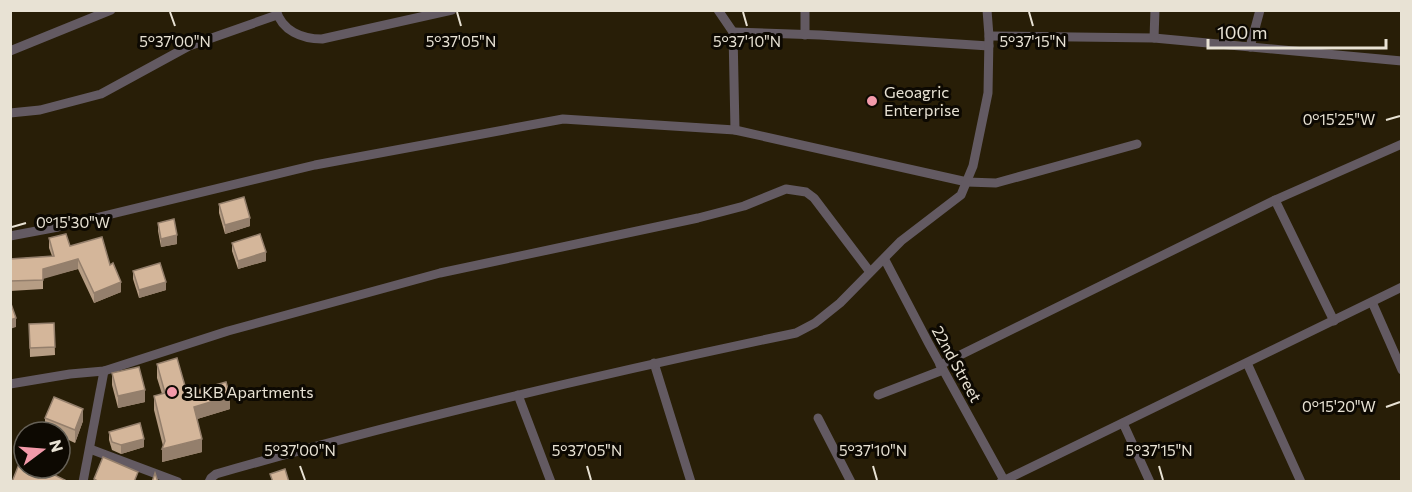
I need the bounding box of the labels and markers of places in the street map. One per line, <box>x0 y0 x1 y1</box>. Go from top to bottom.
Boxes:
place label: Geoagric Enterprise <box>884 82 960 119</box>
marker: Geoagric Enterprise <box>865 94 879 108</box>
place label: 3LKB Apartments <box>184 382 314 401</box>
marker: 3LKB Apartments <box>165 385 179 399</box>

